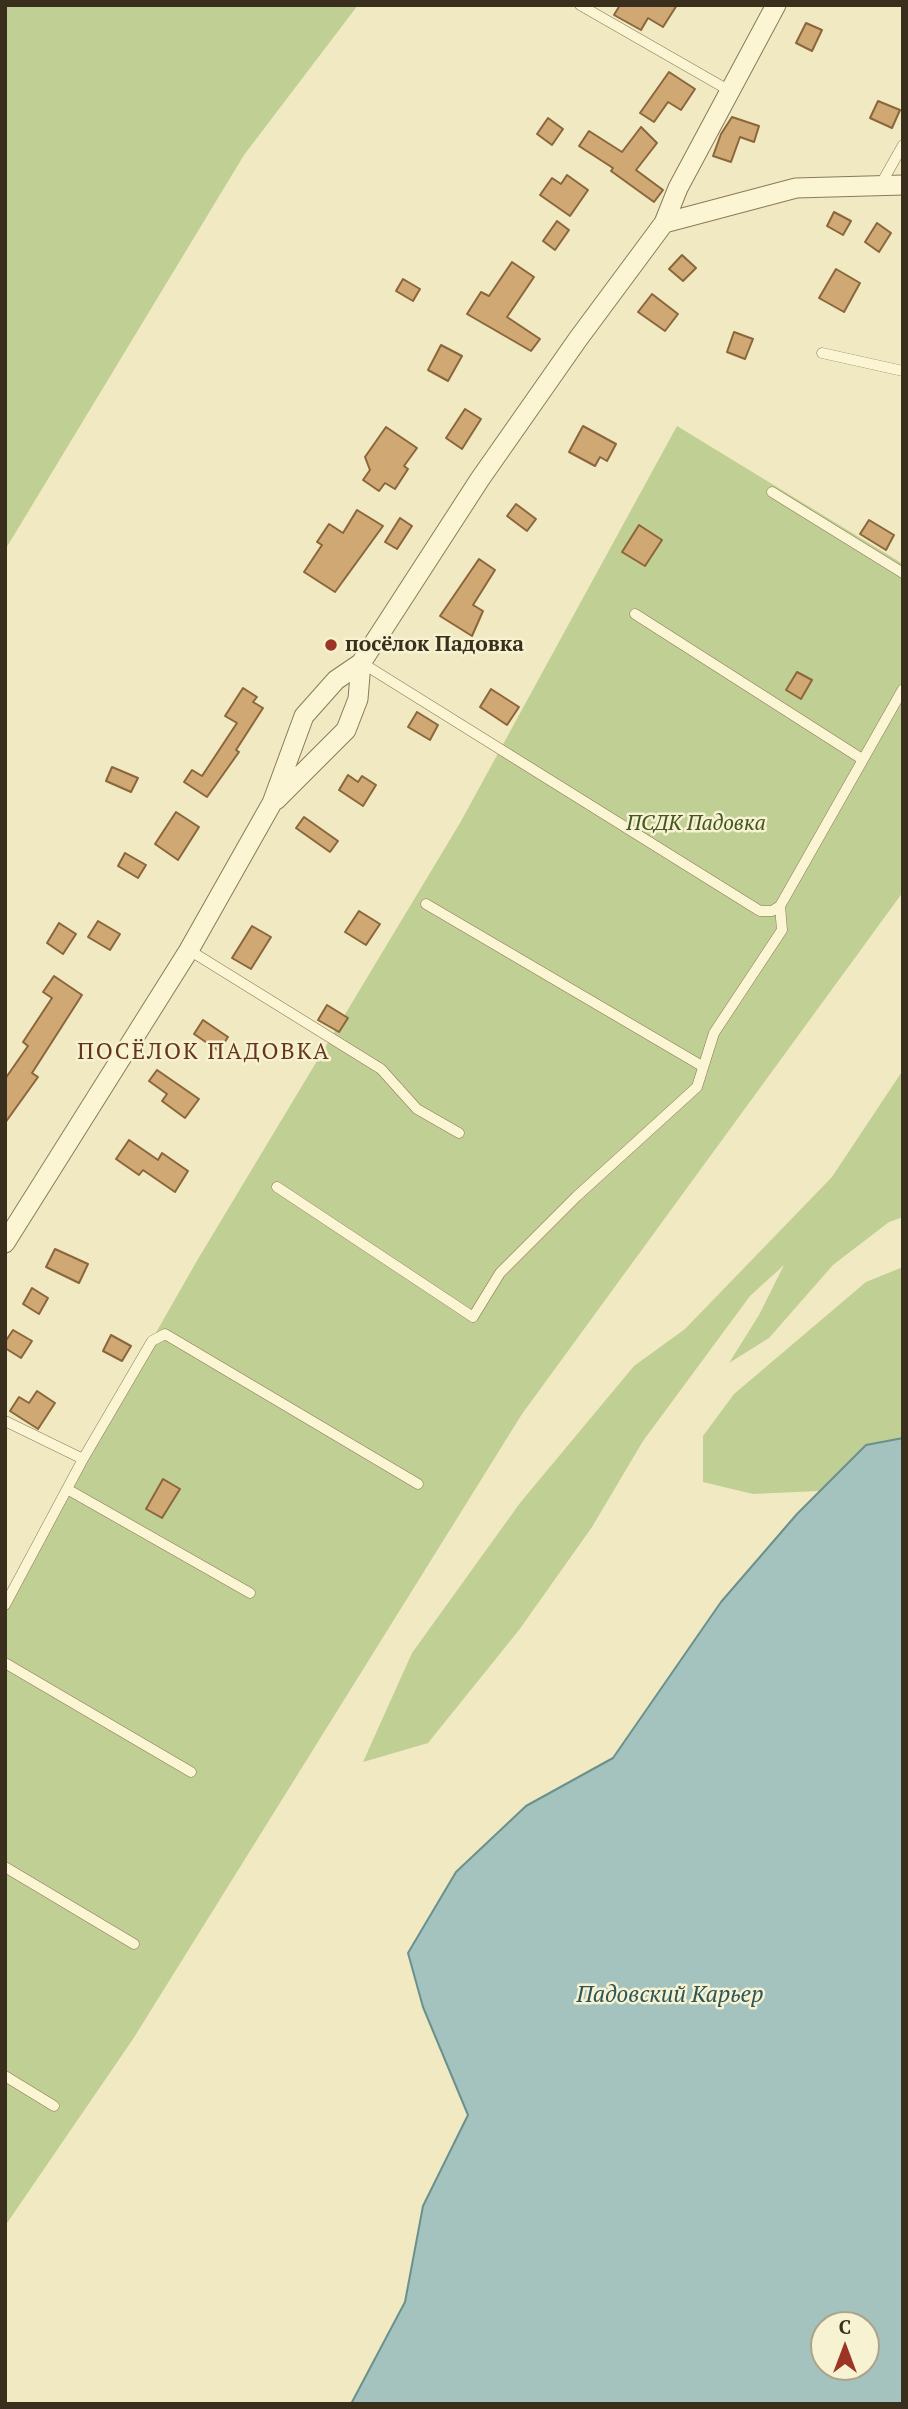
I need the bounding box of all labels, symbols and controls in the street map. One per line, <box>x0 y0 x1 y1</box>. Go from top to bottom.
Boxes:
place label: посёлок Падовка <box>345 632 524 658</box>
marker: посёлок Падовка <box>323 637 339 653</box>
park label: ПСДК Падовка <box>626 811 766 837</box>
district label: ПОСЁЛОК ПАДОВКА <box>79 1038 329 1066</box>
water label: Падовский Карьер <box>577 1981 763 2009</box>
north arrow <box>810 2311 880 2381</box>
text: С <box>839 2314 851 2339</box>

